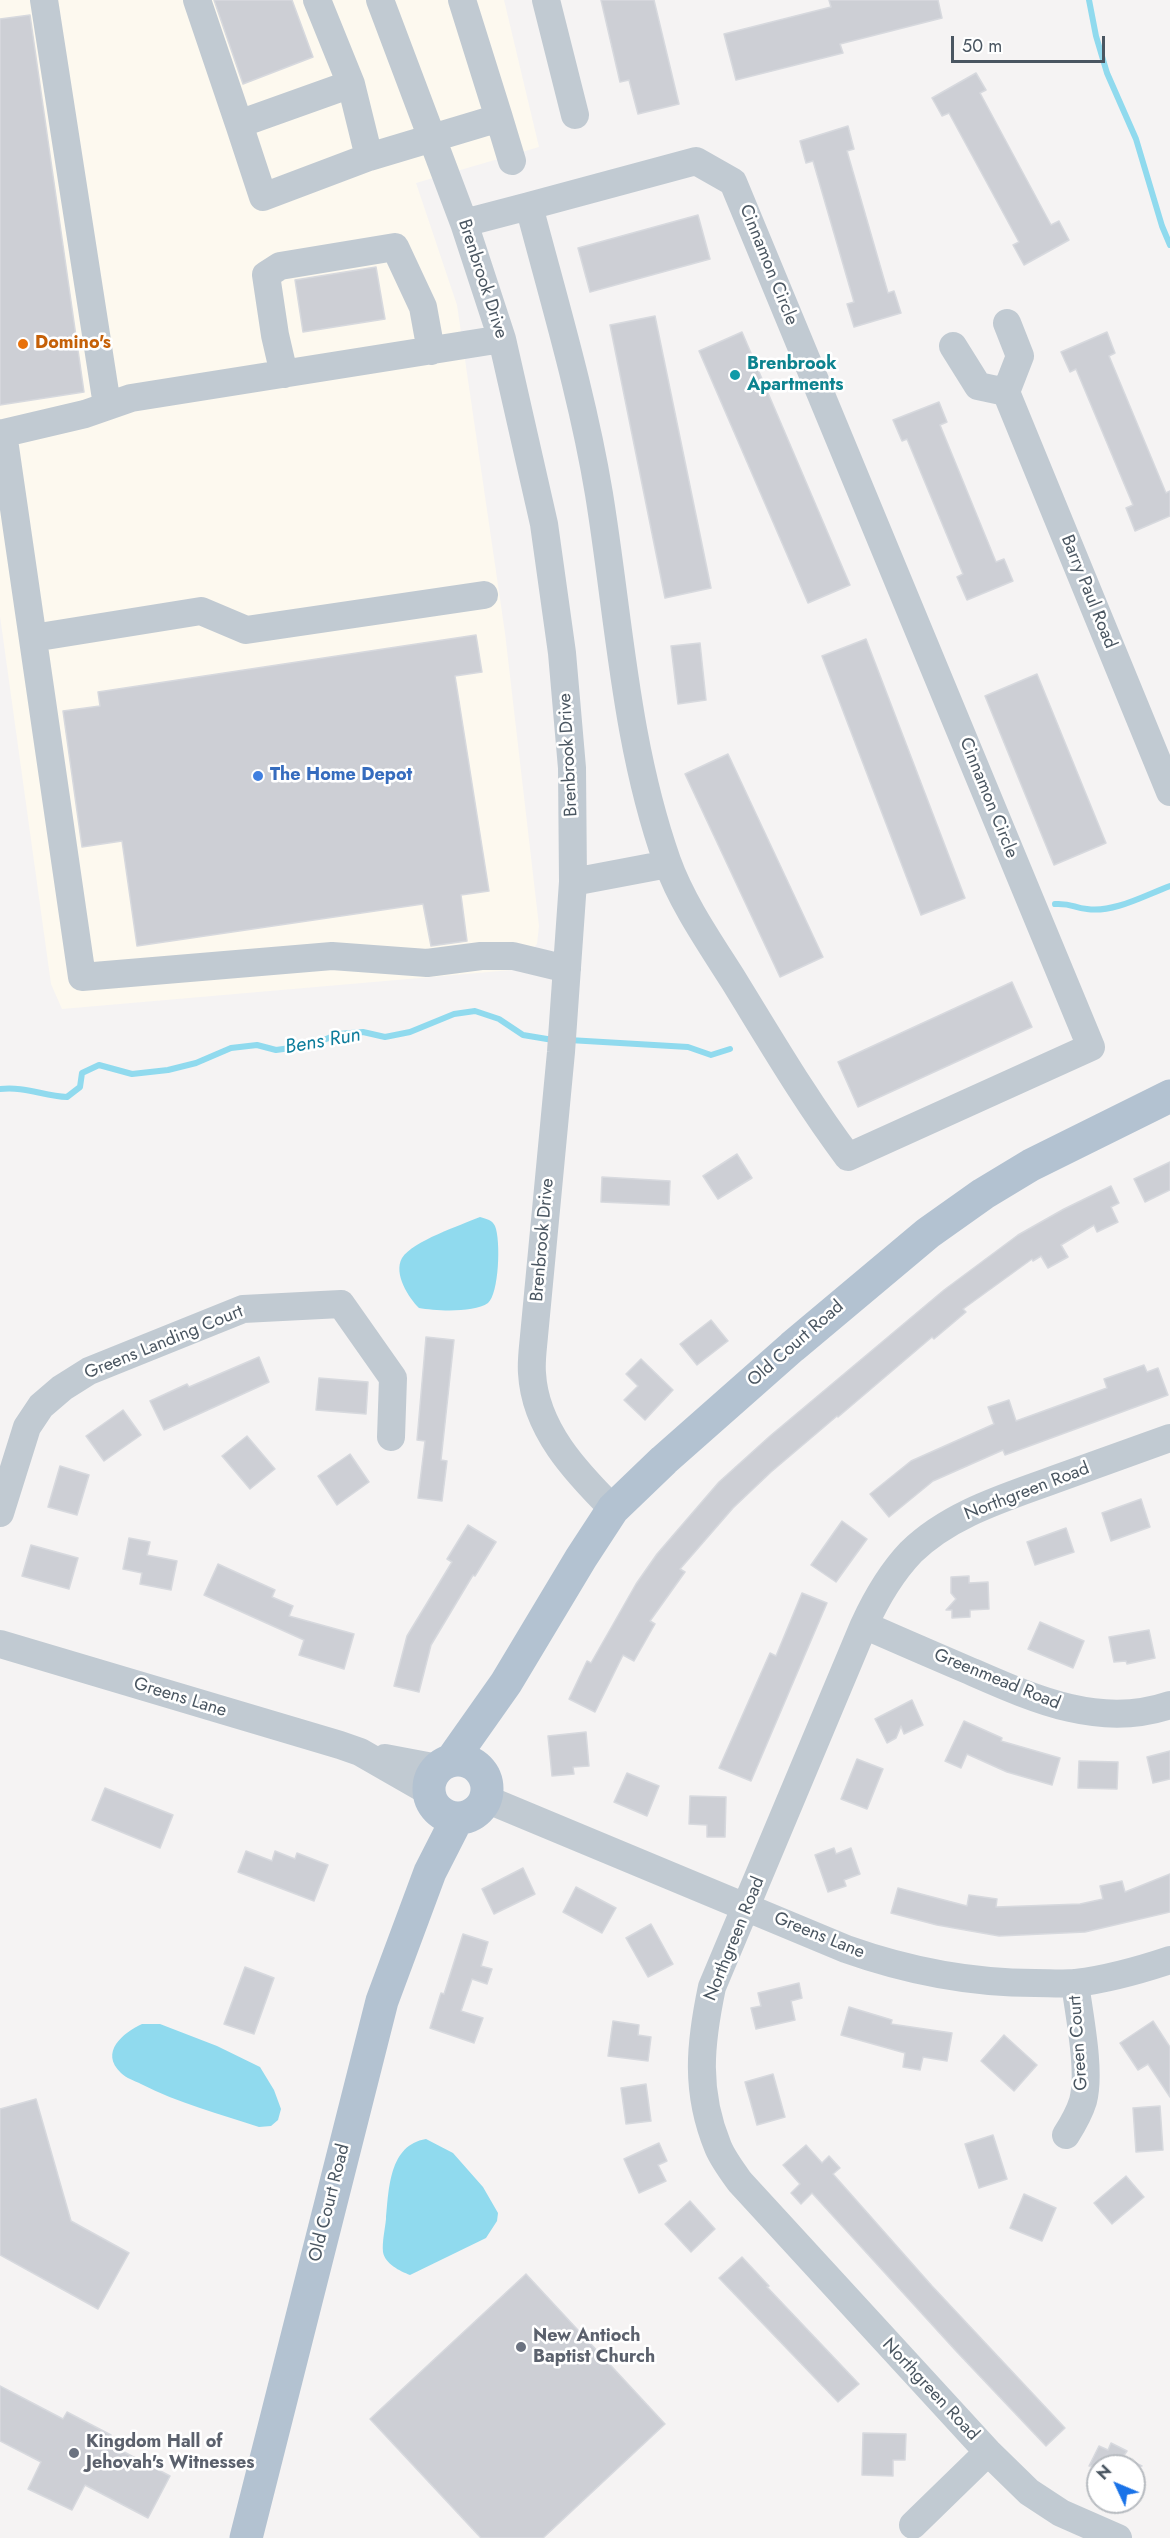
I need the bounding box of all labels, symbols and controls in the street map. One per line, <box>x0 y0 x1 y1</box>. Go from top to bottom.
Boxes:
scale bar <box>954 24 1108 62</box>
text: 50 m <box>962 33 1002 59</box>
street label: Cinnamon Circle <box>734 202 802 328</box>
street label: Brenbrook Drive <box>453 217 511 341</box>
place label: Domino's <box>35 333 111 355</box>
marker: Domino's <box>16 337 30 351</box>
place label: Brenbrook Apartments <box>747 354 844 397</box>
marker: Brenbrook Apartments <box>728 368 742 382</box>
street label: Barry Paul Road <box>1055 532 1121 652</box>
street label: Brenbrook Drive <box>555 693 583 817</box>
street label: Cinnamon Circle <box>954 735 1022 861</box>
place label: The Home Depot <box>270 765 412 787</box>
marker: The Home Depot <box>251 769 265 783</box>
water label: Bens Run <box>283 1024 363 1060</box>
street label: Brenbrook Drive <box>527 1177 559 1303</box>
street label: Old Court Road <box>744 1296 848 1392</box>
street label: Greens Landing Court <box>82 1301 246 1385</box>
street label: Northgreen Road <box>961 1458 1093 1526</box>
street label: Greenmead Road <box>931 1645 1063 1715</box>
street label: Greens Lane <box>131 1674 229 1722</box>
street label: Northgreen Road <box>700 1874 770 2004</box>
street label: Greens Lane <box>770 1908 868 1964</box>
street label: Green Court <box>1065 1995 1093 2091</box>
street label: Old Court Road <box>305 2142 355 2264</box>
place label: New Antioch Baptist Church <box>533 2326 655 2368</box>
street label: Northgreen Road <box>877 2334 983 2446</box>
marker: New Antioch Baptist Church <box>514 2340 528 2354</box>
place label: Kingdom Hall of Jehovah's Witnesses <box>86 2432 255 2474</box>
marker: Kingdom Hall of Jehovah's Witnesses <box>67 2446 81 2460</box>
north arrow <box>1086 2454 1146 2514</box>
text: N <box>1091 2460 1117 2485</box>

